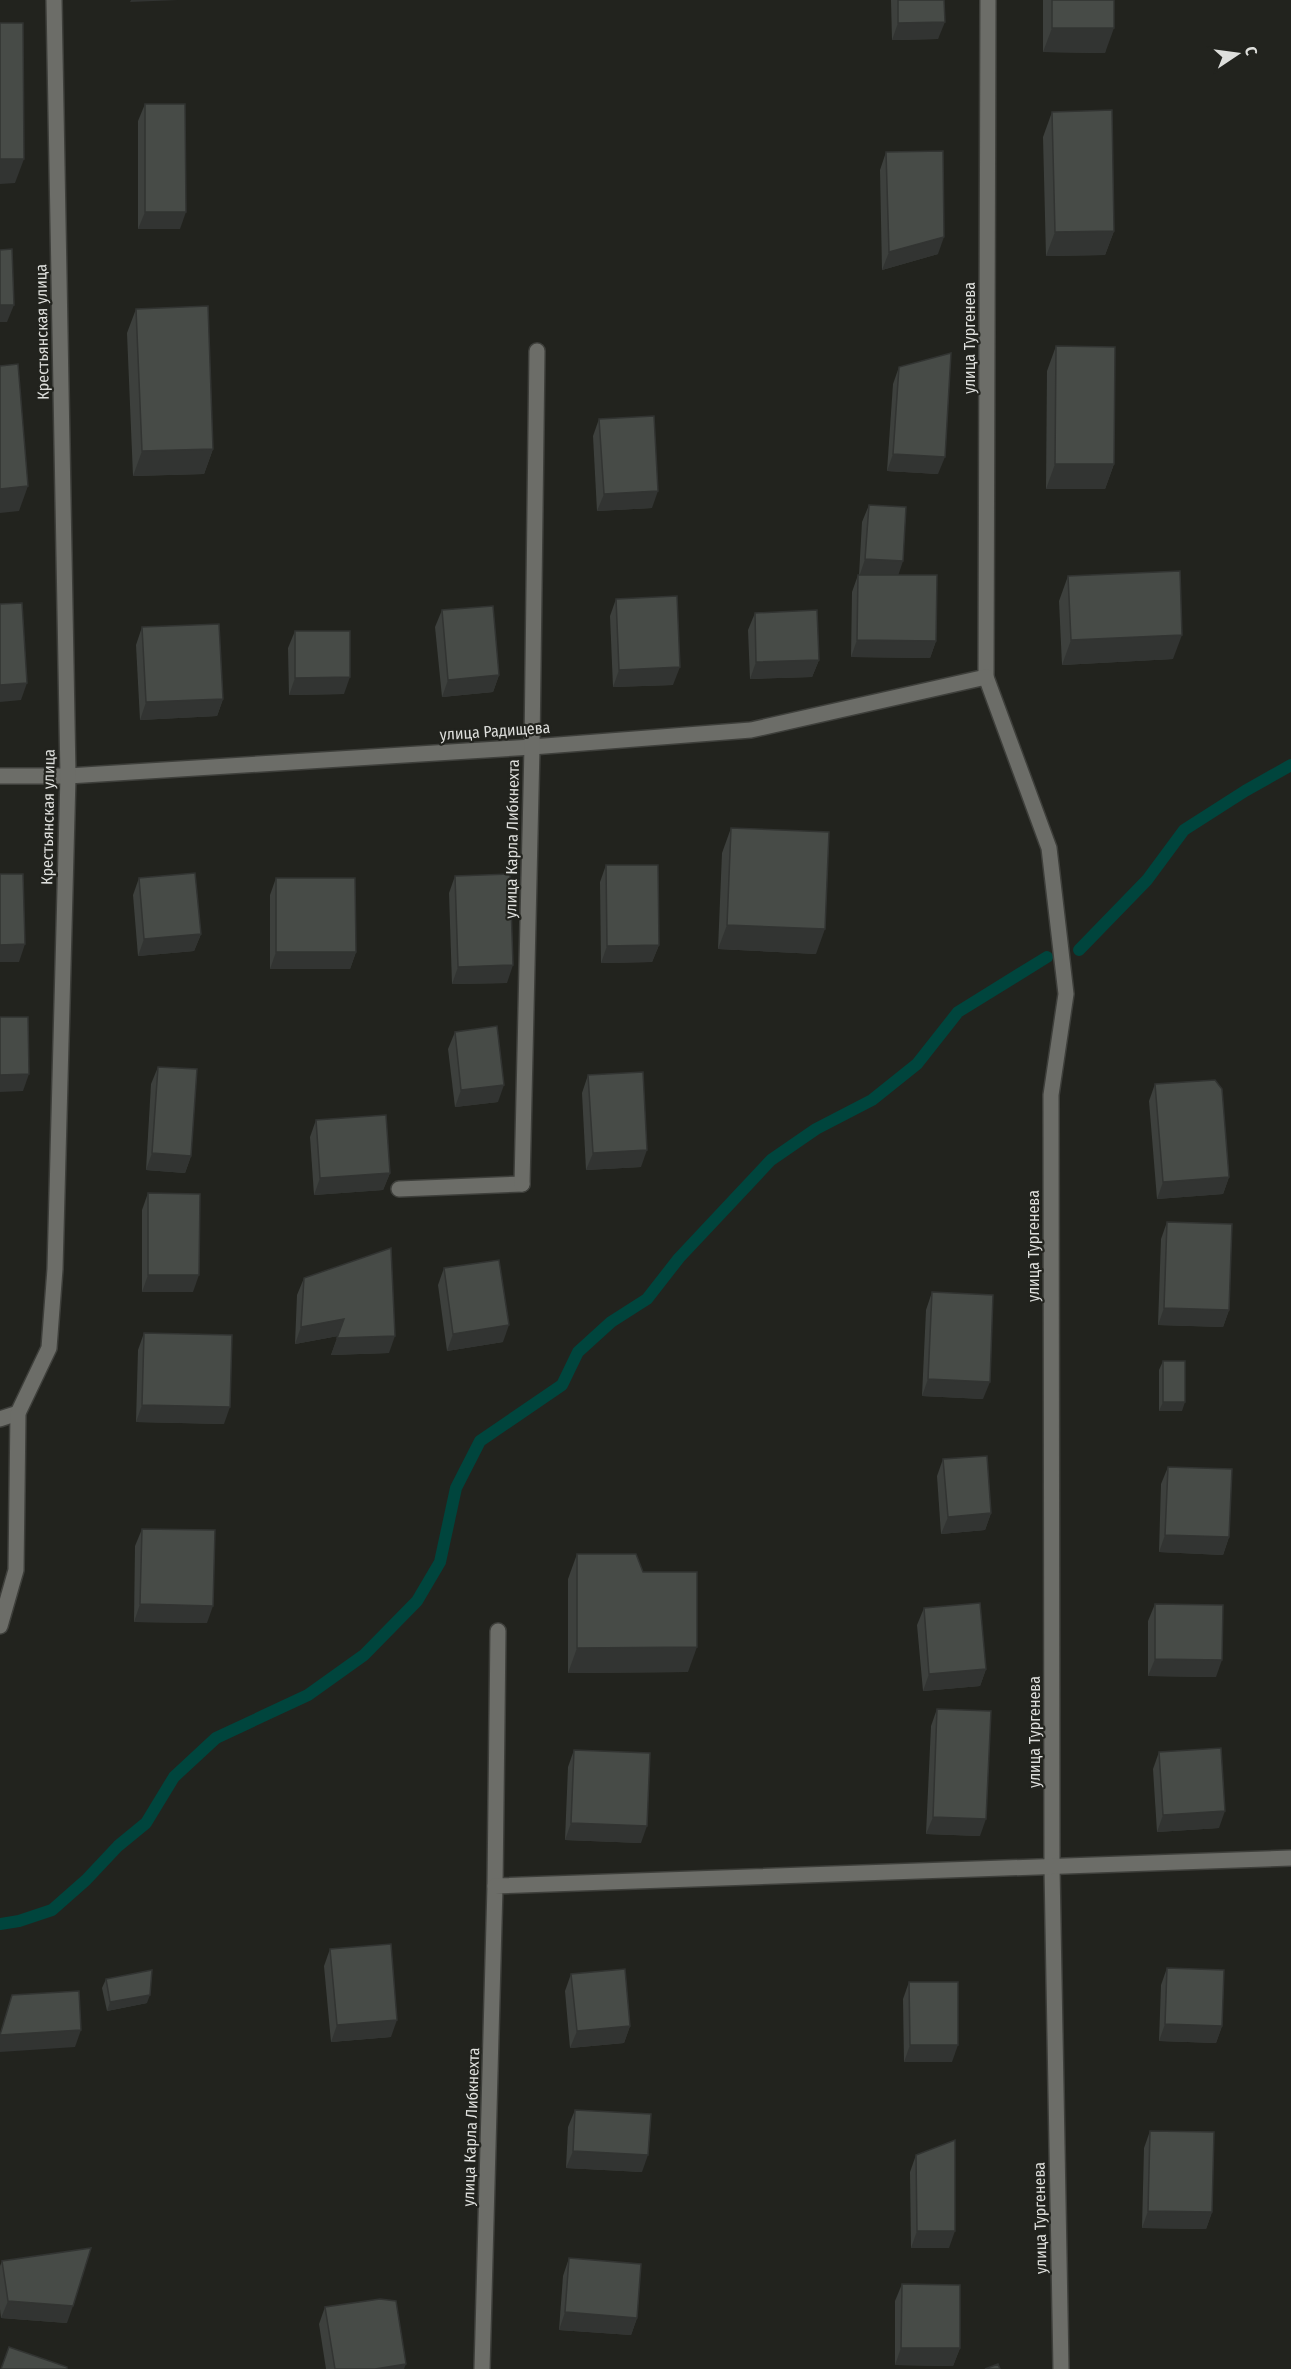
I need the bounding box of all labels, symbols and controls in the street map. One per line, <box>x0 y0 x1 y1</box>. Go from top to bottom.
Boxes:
north arrow <box>1207 24 1267 84</box>
text: С <box>1241 45 1261 58</box>
street label: Крестьянская улица <box>31 264 53 400</box>
street label: улица Тургенева <box>960 282 979 394</box>
street label: улица Радищева <box>439 718 551 744</box>
street label: Крестьянская улица <box>37 749 59 885</box>
street label: улица Карла Либкнехта <box>501 759 523 919</box>
street label: улица Тургенева <box>1024 1190 1043 1302</box>
street label: улица Тургенева <box>1025 1676 1044 1788</box>
street label: улица Карла Либкнехта <box>459 2047 483 2207</box>
street label: улица Тургенева <box>1030 2162 1050 2274</box>

